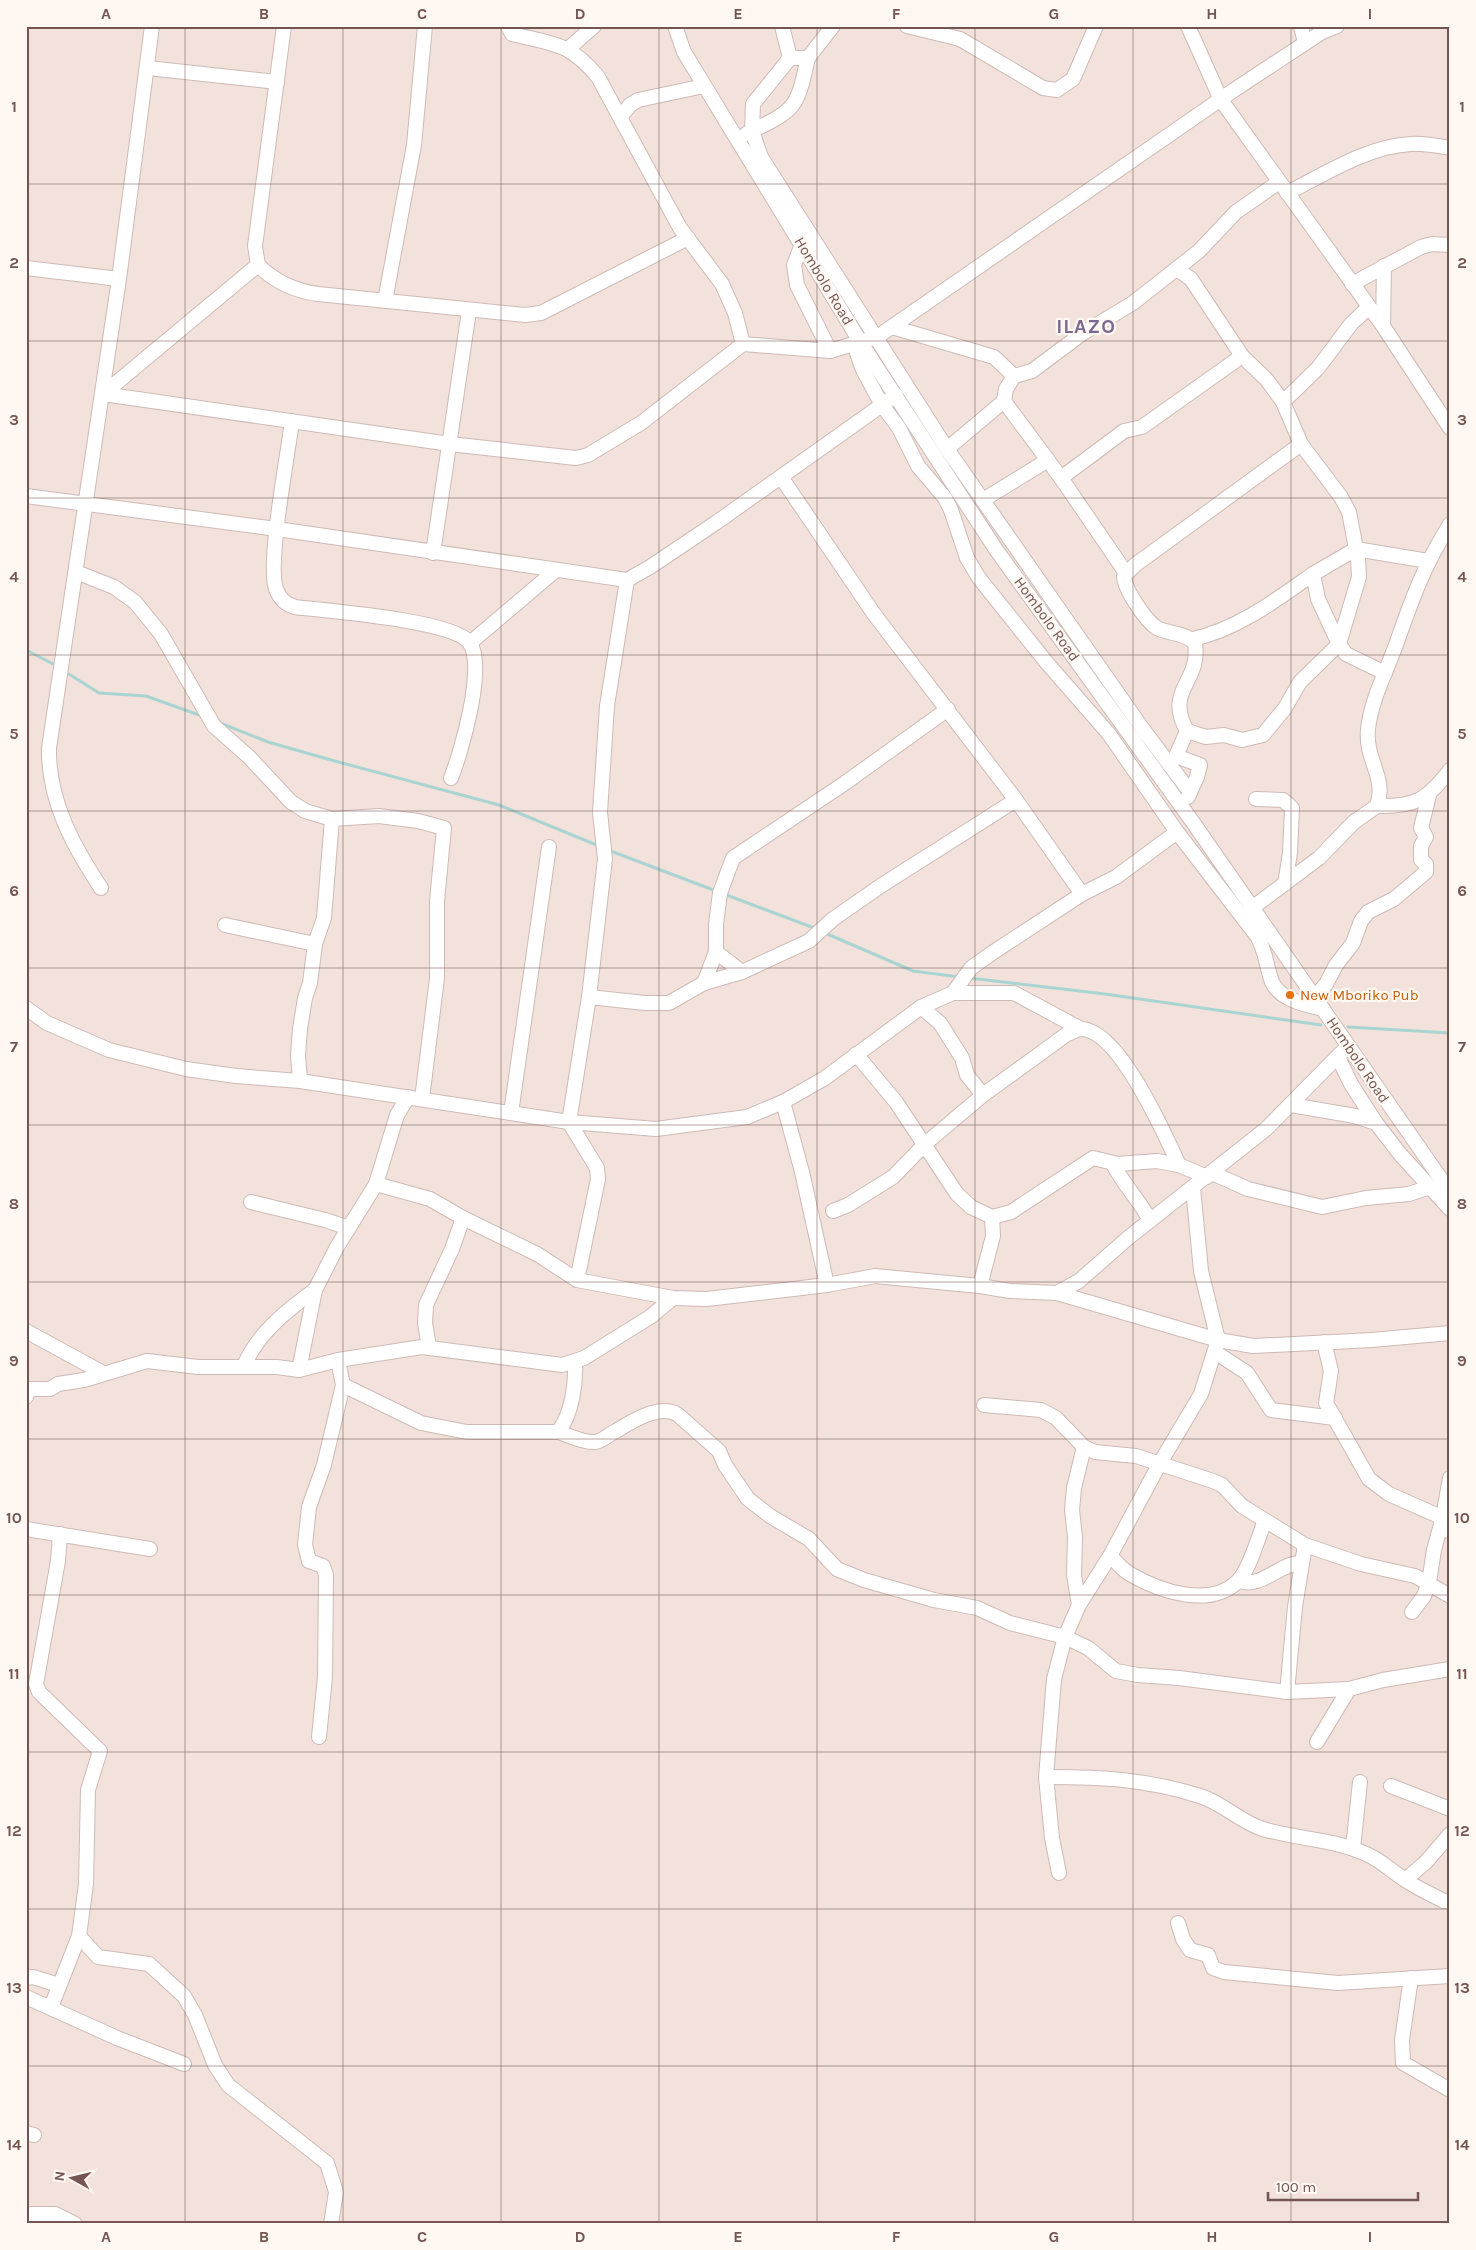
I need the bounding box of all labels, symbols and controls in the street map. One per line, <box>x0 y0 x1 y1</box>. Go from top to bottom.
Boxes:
text: A <box>101 4 111 23</box>
text: B <box>259 4 269 23</box>
text: C <box>417 4 427 23</box>
text: D <box>575 4 586 23</box>
text: E <box>733 4 743 23</box>
text: F <box>892 4 901 23</box>
text: G <box>1049 4 1059 23</box>
text: H <box>1206 4 1218 23</box>
text: I <box>1368 4 1372 23</box>
text: 1 <box>11 97 17 116</box>
text: 1 <box>1459 97 1465 116</box>
street label: Hombolo Road <box>791 234 857 328</box>
text: 2 <box>9 253 19 272</box>
text: 2 <box>1457 253 1467 272</box>
district label: ILAZO <box>1056 315 1116 338</box>
text: 3 <box>9 410 19 429</box>
text: 3 <box>1457 410 1467 429</box>
text: 4 <box>9 567 19 586</box>
text: 4 <box>1457 567 1467 586</box>
street label: Hombolo Road <box>1010 573 1084 665</box>
text: 5 <box>9 724 19 743</box>
text: 5 <box>1457 724 1467 743</box>
text: 6 <box>9 881 19 900</box>
text: 6 <box>1457 881 1467 900</box>
place label: New Mboriko Pub <box>1300 986 1419 1004</box>
marker: New Mboriko Pub <box>1284 989 1296 1001</box>
street label: Hombolo Road <box>1323 1014 1393 1106</box>
text: 7 <box>10 1037 18 1056</box>
text: 7 <box>1458 1037 1466 1056</box>
text: 8 <box>9 1194 19 1213</box>
text: 8 <box>1457 1194 1467 1213</box>
text: 9 <box>9 1351 19 1370</box>
text: 9 <box>1457 1351 1467 1370</box>
text: 10 <box>6 1508 22 1527</box>
text: 10 <box>1454 1508 1470 1527</box>
text: 11 <box>8 1664 20 1683</box>
text: 11 <box>1456 1664 1468 1683</box>
text: 12 <box>6 1821 22 1840</box>
text: 12 <box>1454 1821 1470 1840</box>
text: 13 <box>6 1978 22 1997</box>
text: 13 <box>1454 1978 1470 1997</box>
text: 14 <box>6 2135 22 2154</box>
text: 14 <box>1454 2135 1470 2154</box>
north arrow <box>48 2152 98 2202</box>
text: N <box>51 2170 69 2182</box>
scale bar <box>1268 2170 1418 2202</box>
text: 100 m <box>1276 2178 1316 2196</box>
text: A <box>101 2227 111 2246</box>
text: B <box>259 2227 269 2246</box>
text: C <box>417 2227 427 2246</box>
text: D <box>575 2227 586 2246</box>
text: E <box>733 2227 743 2246</box>
text: F <box>892 2227 901 2246</box>
text: G <box>1049 2227 1059 2246</box>
text: H <box>1206 2227 1218 2246</box>
text: I <box>1368 2227 1372 2246</box>

